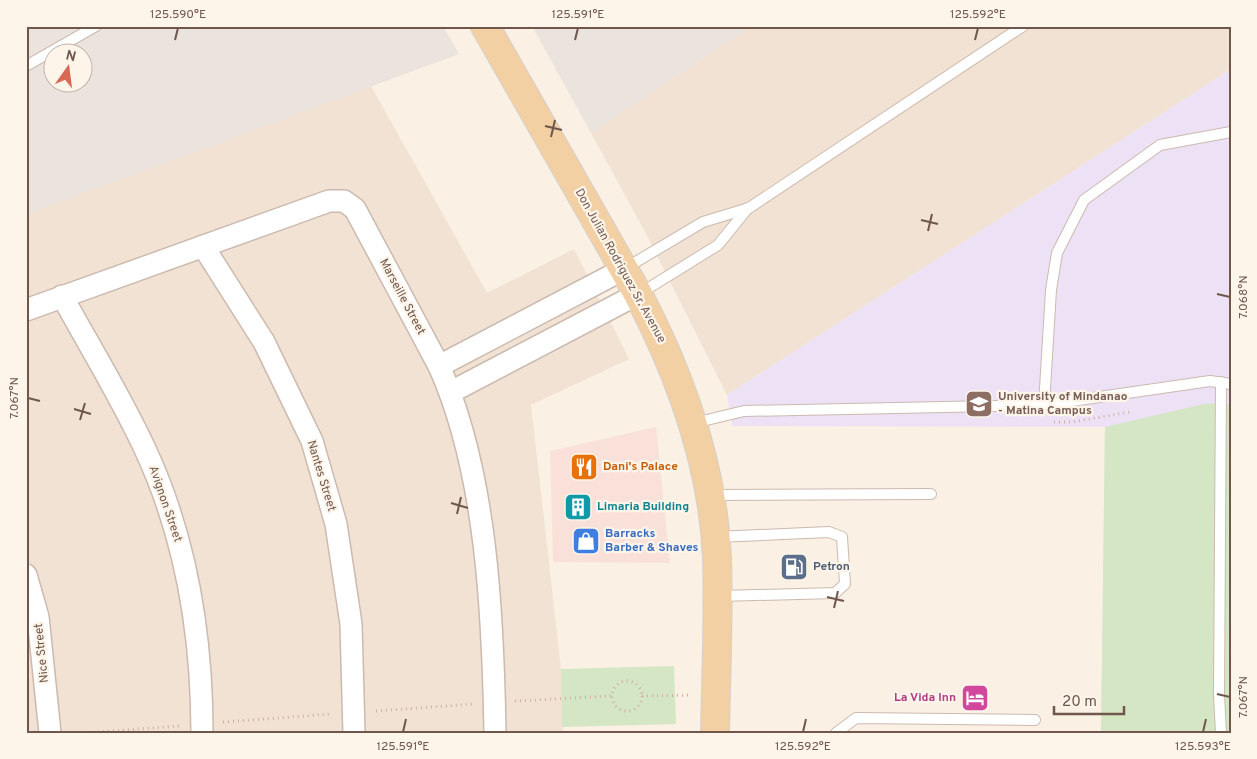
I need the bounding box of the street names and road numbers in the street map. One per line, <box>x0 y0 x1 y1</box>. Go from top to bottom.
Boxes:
street label: Don Julian Rodriguez Sr. Avenue <box>571 186 669 346</box>
street label: Marseille Street <box>375 256 429 338</box>
street label: Nantes Street <box>303 439 339 513</box>
street label: Avignon Street <box>144 464 186 544</box>
street label: Nice Street <box>31 622 53 684</box>

